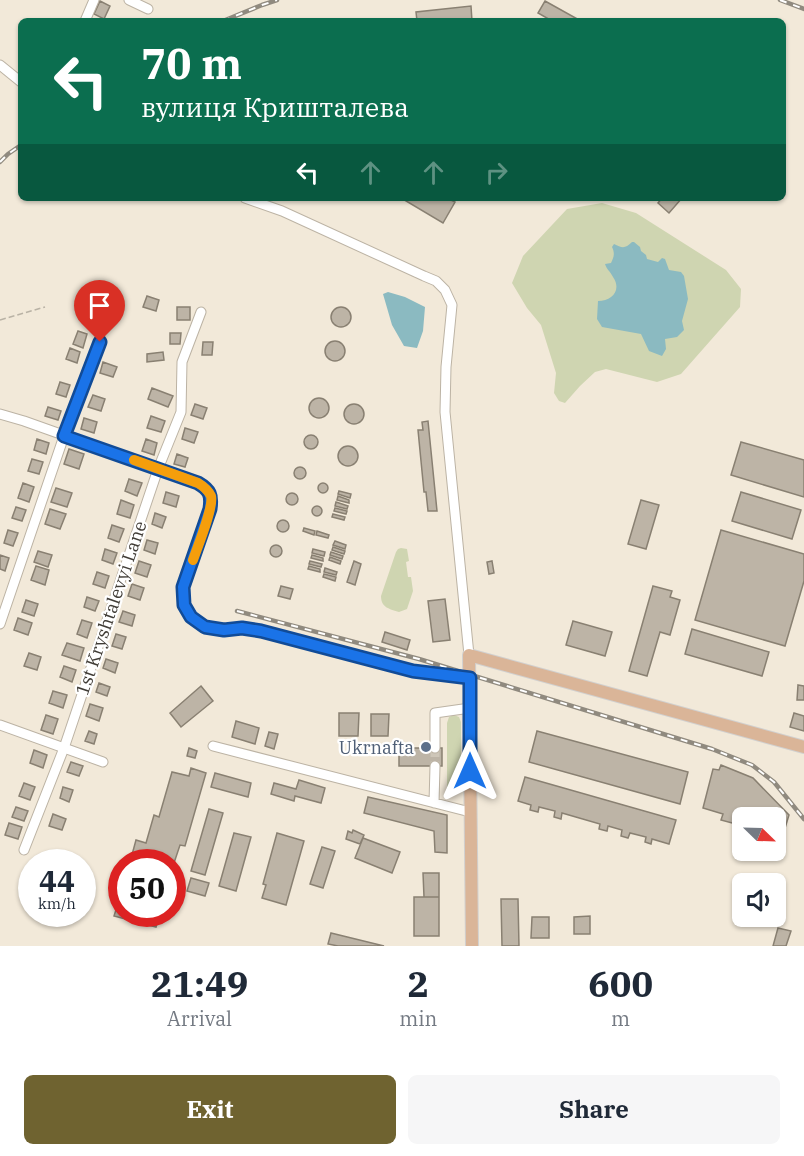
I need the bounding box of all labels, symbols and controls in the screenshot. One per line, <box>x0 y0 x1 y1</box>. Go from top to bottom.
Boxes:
text: 70 m <box>141 36 242 91</box>
icon: left <box>42 42 120 120</box>
text: вулиця Кришталева <box>141 89 409 124</box>
icon: left <box>291 156 324 189</box>
icon: ahead <box>354 156 387 189</box>
icon: ahead <box>417 156 450 189</box>
icon: right <box>480 156 513 189</box>
pin <box>74 280 125 342</box>
icon: arrive <box>83 289 116 322</box>
street label: 1st Kryshtalevyi Lane <box>70 518 152 698</box>
place label: Ukrnafta <box>339 736 414 759</box>
position arrow <box>438 739 502 803</box>
marker: Ukrnafta <box>419 740 433 754</box>
north arrow <box>732 807 786 861</box>
map controls <box>732 807 786 927</box>
speed limit sign: 50 <box>108 849 186 927</box>
text: 44 <box>39 861 75 900</box>
button: sound <box>732 873 786 927</box>
text: km/h <box>38 894 76 913</box>
text: 21:49 <box>151 960 248 1007</box>
text: 2 <box>407 960 429 1007</box>
text: 600 <box>588 960 653 1007</box>
text: Arrival <box>167 1005 232 1032</box>
text: min <box>399 1005 437 1032</box>
text: m <box>611 1005 630 1032</box>
button: Exit <box>24 1075 396 1144</box>
button: Share <box>408 1075 780 1144</box>

